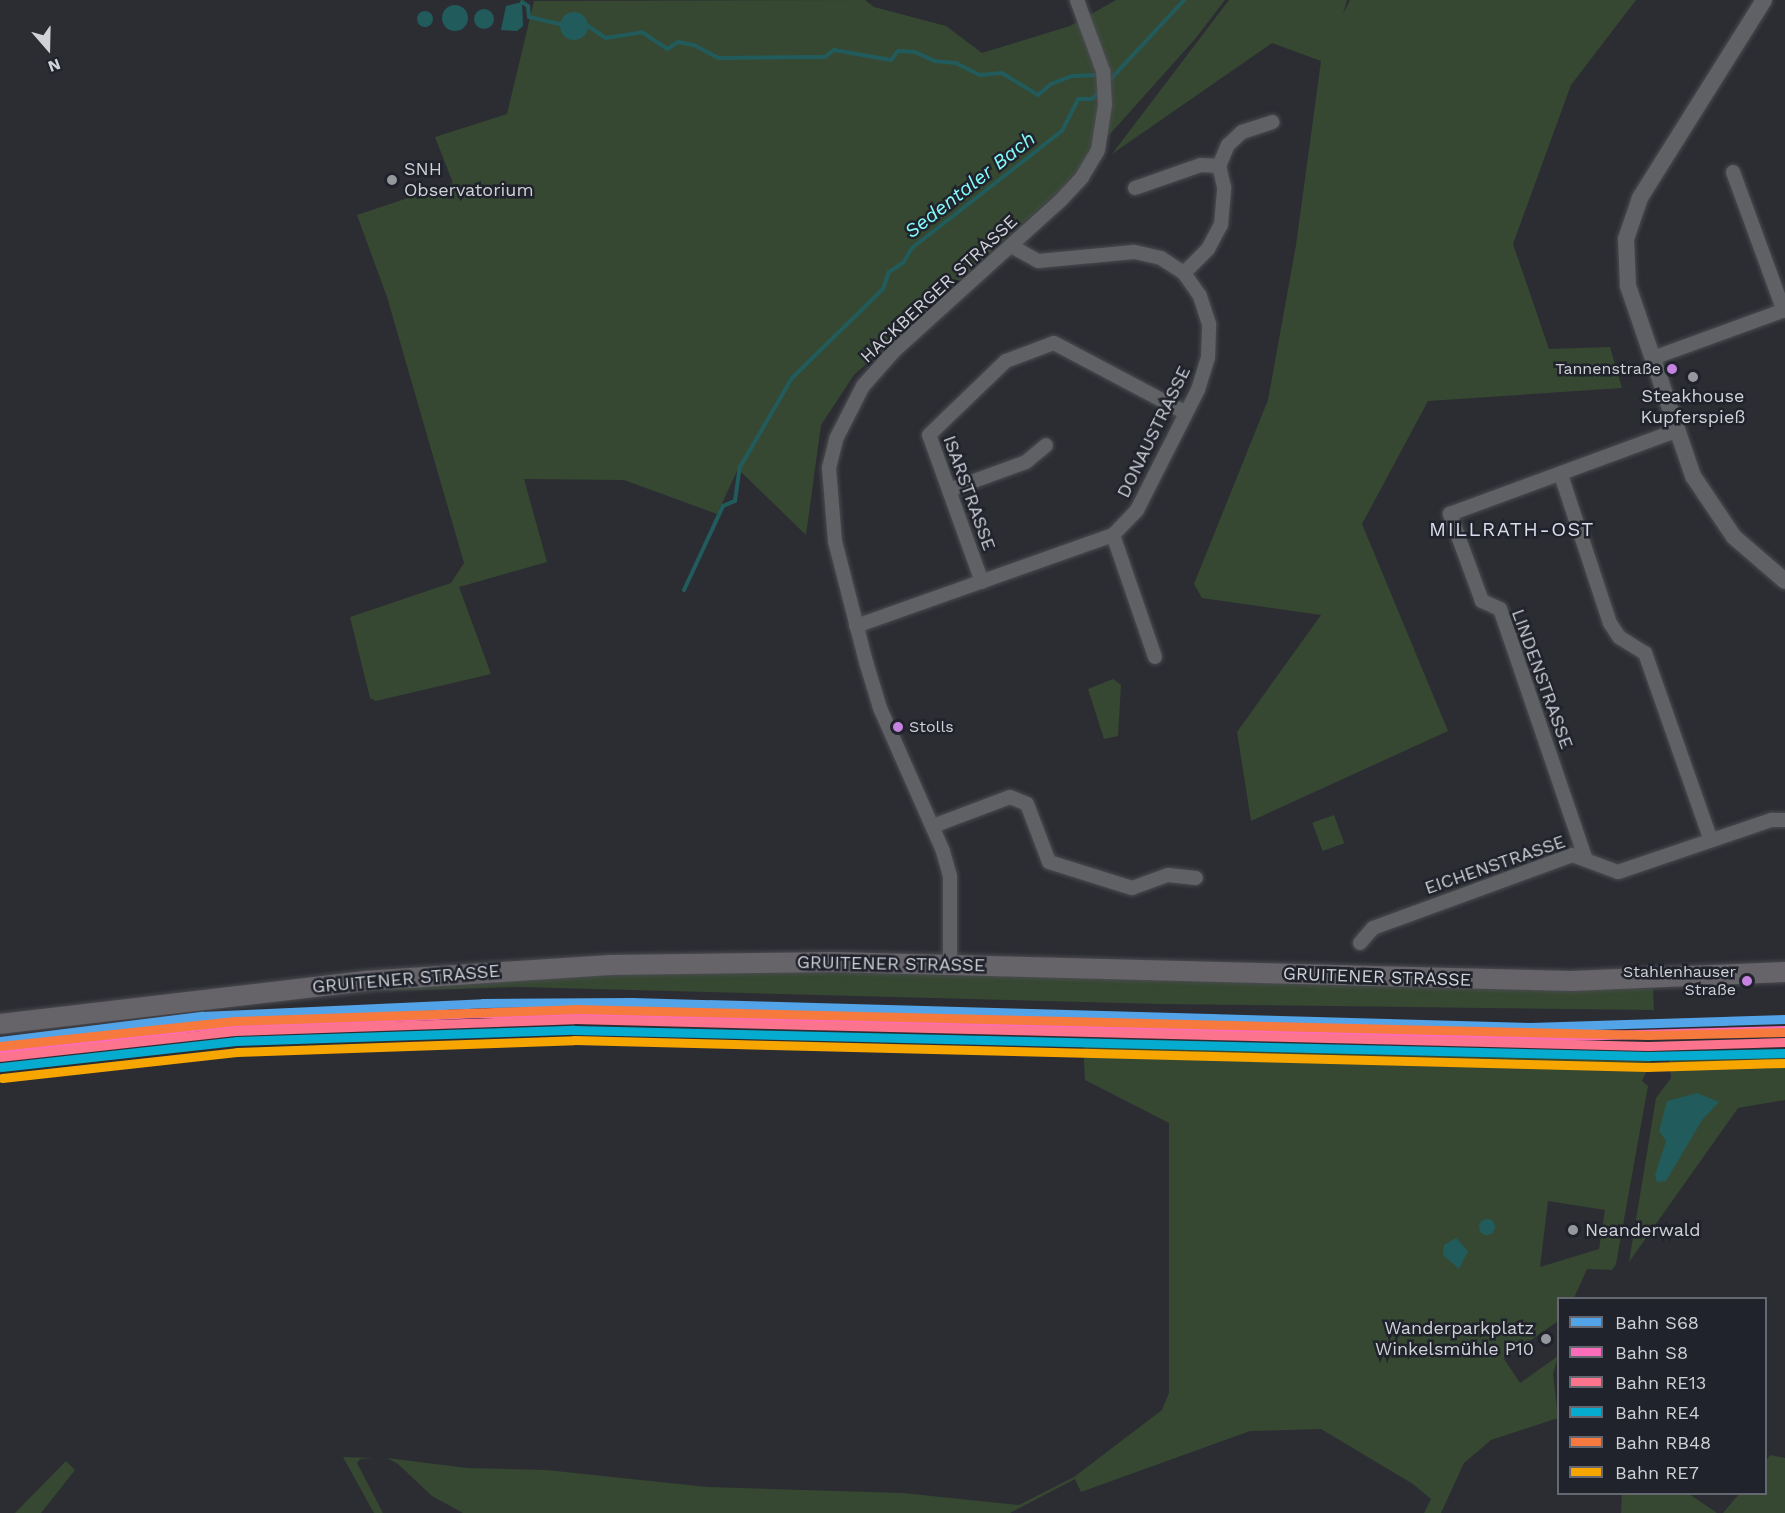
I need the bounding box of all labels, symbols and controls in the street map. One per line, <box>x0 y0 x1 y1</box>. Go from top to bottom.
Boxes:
north arrow <box>18 18 78 78</box>
text: N <box>46 54 63 76</box>
water label: Sedentaler Bach <box>900 126 1040 244</box>
place label: SNH Observatorium <box>404 159 534 201</box>
marker: SNH Observatorium <box>385 173 399 187</box>
street label: HACKBERGER STRASSE <box>856 211 1022 367</box>
place label: Tannenstraße <box>1555 359 1661 379</box>
street label: DONAUSTRASSE <box>1113 363 1195 501</box>
marker: Tannenstraße <box>1666 363 1678 375</box>
marker: Steakhouse Kupferspieß <box>1686 370 1700 384</box>
place label: Steakhouse Kupferspieß <box>1641 386 1745 428</box>
street label: ISARSTRASSE <box>938 433 1000 553</box>
district label: MILLRATH-OST <box>1429 517 1595 541</box>
street label: LINDENSTRASSE <box>1507 606 1577 752</box>
place label: Stolls <box>909 717 954 737</box>
marker: Stolls <box>892 721 904 733</box>
street label: EICHENSTRASSE <box>1422 831 1568 899</box>
street label: GRUITENER STRASSE <box>797 952 985 976</box>
street label: GRUITENER STRASSE <box>311 960 501 998</box>
place label: Stahlenhauser Straße <box>1623 962 1736 1000</box>
street label: GRUITENER STRASSE <box>1282 963 1472 991</box>
marker: Stahlenhauser Straße <box>1741 975 1753 987</box>
place label: Neanderwald <box>1585 1219 1701 1241</box>
marker: Neanderwald <box>1566 1223 1580 1237</box>
legend <box>1557 1297 1767 1495</box>
text: Bahn S68 <box>1615 1312 1699 1333</box>
place label: Wanderparkplatz Winkelsmühle P10 <box>1375 1318 1534 1360</box>
marker: Wanderparkplatz Winkelsmühle P10 <box>1539 1332 1553 1346</box>
text: Bahn S8 <box>1615 1342 1688 1363</box>
text: Bahn RE13 <box>1615 1372 1706 1393</box>
text: Bahn RE4 <box>1615 1402 1700 1423</box>
text: Bahn RB48 <box>1615 1432 1711 1453</box>
text: Bahn RE7 <box>1615 1462 1699 1483</box>

